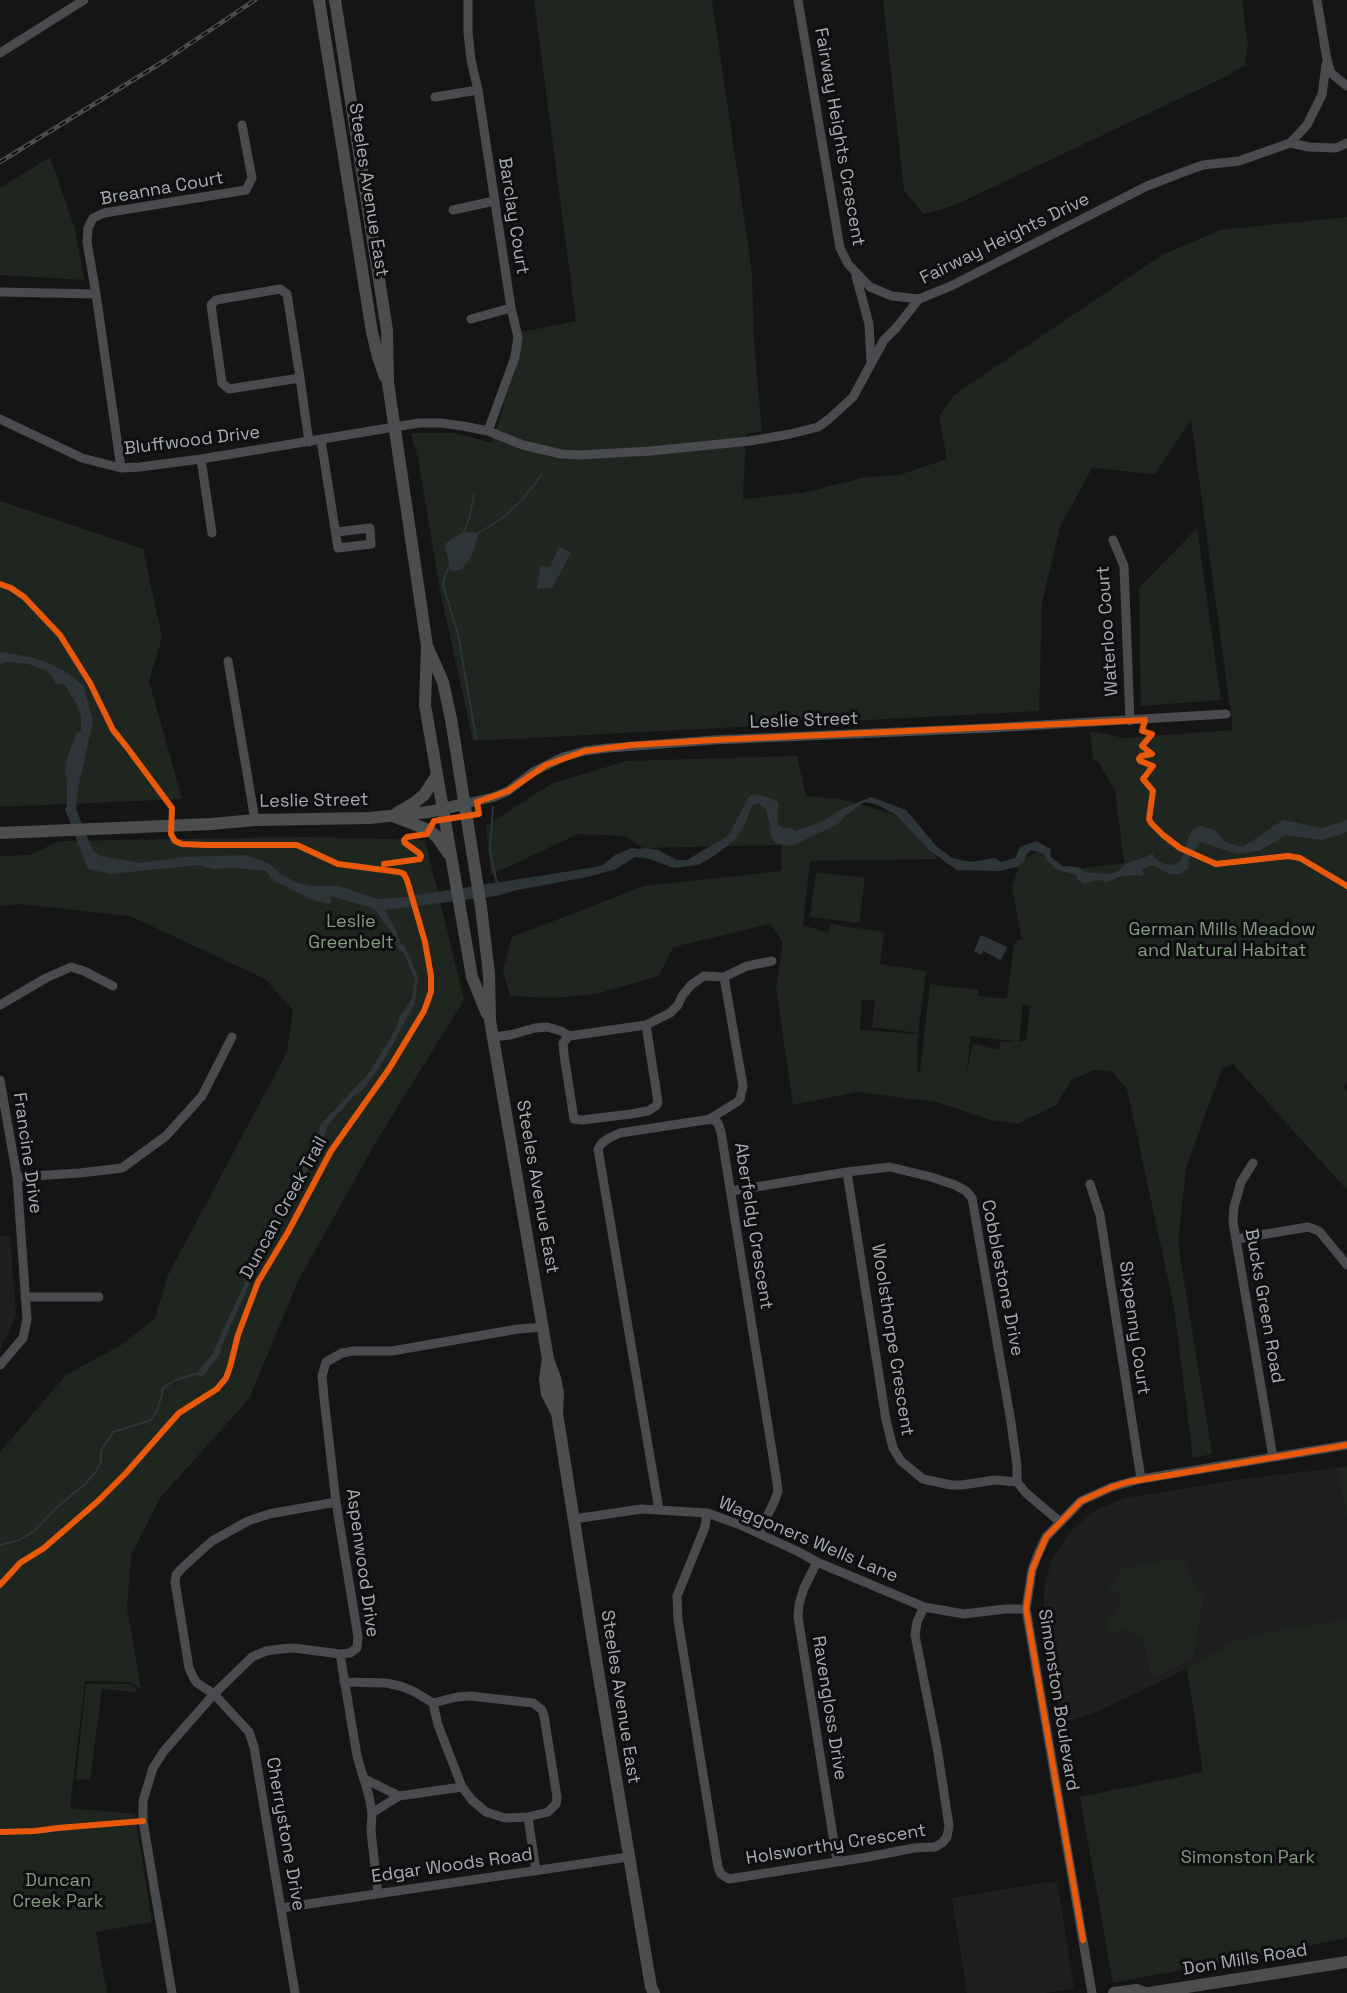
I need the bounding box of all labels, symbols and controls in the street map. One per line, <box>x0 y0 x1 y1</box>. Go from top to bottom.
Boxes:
street label: Fairway Heights Crescent <box>809 26 869 248</box>
street label: Steeles Avenue East <box>344 102 392 278</box>
street label: Barclay Court <box>493 156 533 276</box>
street label: Breanna Court <box>98 167 226 211</box>
street label: Fairway Heights Drive <box>917 189 1093 289</box>
street label: Bluffwood Drive <box>123 422 261 460</box>
street label: Waterloo Court <box>1093 565 1123 697</box>
street label: Leslie Street <box>749 708 859 734</box>
street label: Leslie Street <box>259 789 369 813</box>
park label: Leslie Greenbelt <box>308 911 394 954</box>
park label: German Mills Meadow and Natural Habitat <box>1128 919 1316 962</box>
street label: Francine Drive <box>8 1091 46 1215</box>
street label: Steeles Avenue East <box>511 1099 563 1275</box>
street label: Duncan Creek Trail <box>236 1133 332 1283</box>
street label: Aberfeldy Crescent <box>729 1141 777 1311</box>
street label: Cobblestone Drive <box>976 1198 1028 1358</box>
street label: Bucks Green Road <box>1240 1227 1288 1385</box>
street label: Woolsthorpe Crescent <box>866 1242 918 1438</box>
street label: Sixpenny Court <box>1114 1260 1154 1396</box>
street label: Aspenwood Drive <box>341 1487 383 1639</box>
street label: Waggoners Wells Lane <box>715 1492 901 1588</box>
street label: Simonston Boulevard <box>1033 1608 1083 1792</box>
street label: Steeles Avenue East <box>596 1609 644 1785</box>
street label: Ravengloss Drive <box>807 1634 851 1782</box>
street label: Cherrystone Drive <box>261 1755 309 1913</box>
street label: Holsworthy Crescent <box>744 1820 928 1870</box>
street label: Edgar Woods Road <box>370 1844 534 1888</box>
park label: Simonston Park <box>1181 1847 1315 1869</box>
park label: Duncan Creek Park <box>12 1870 104 1912</box>
street label: Don Mills Road <box>1181 1939 1309 1981</box>

